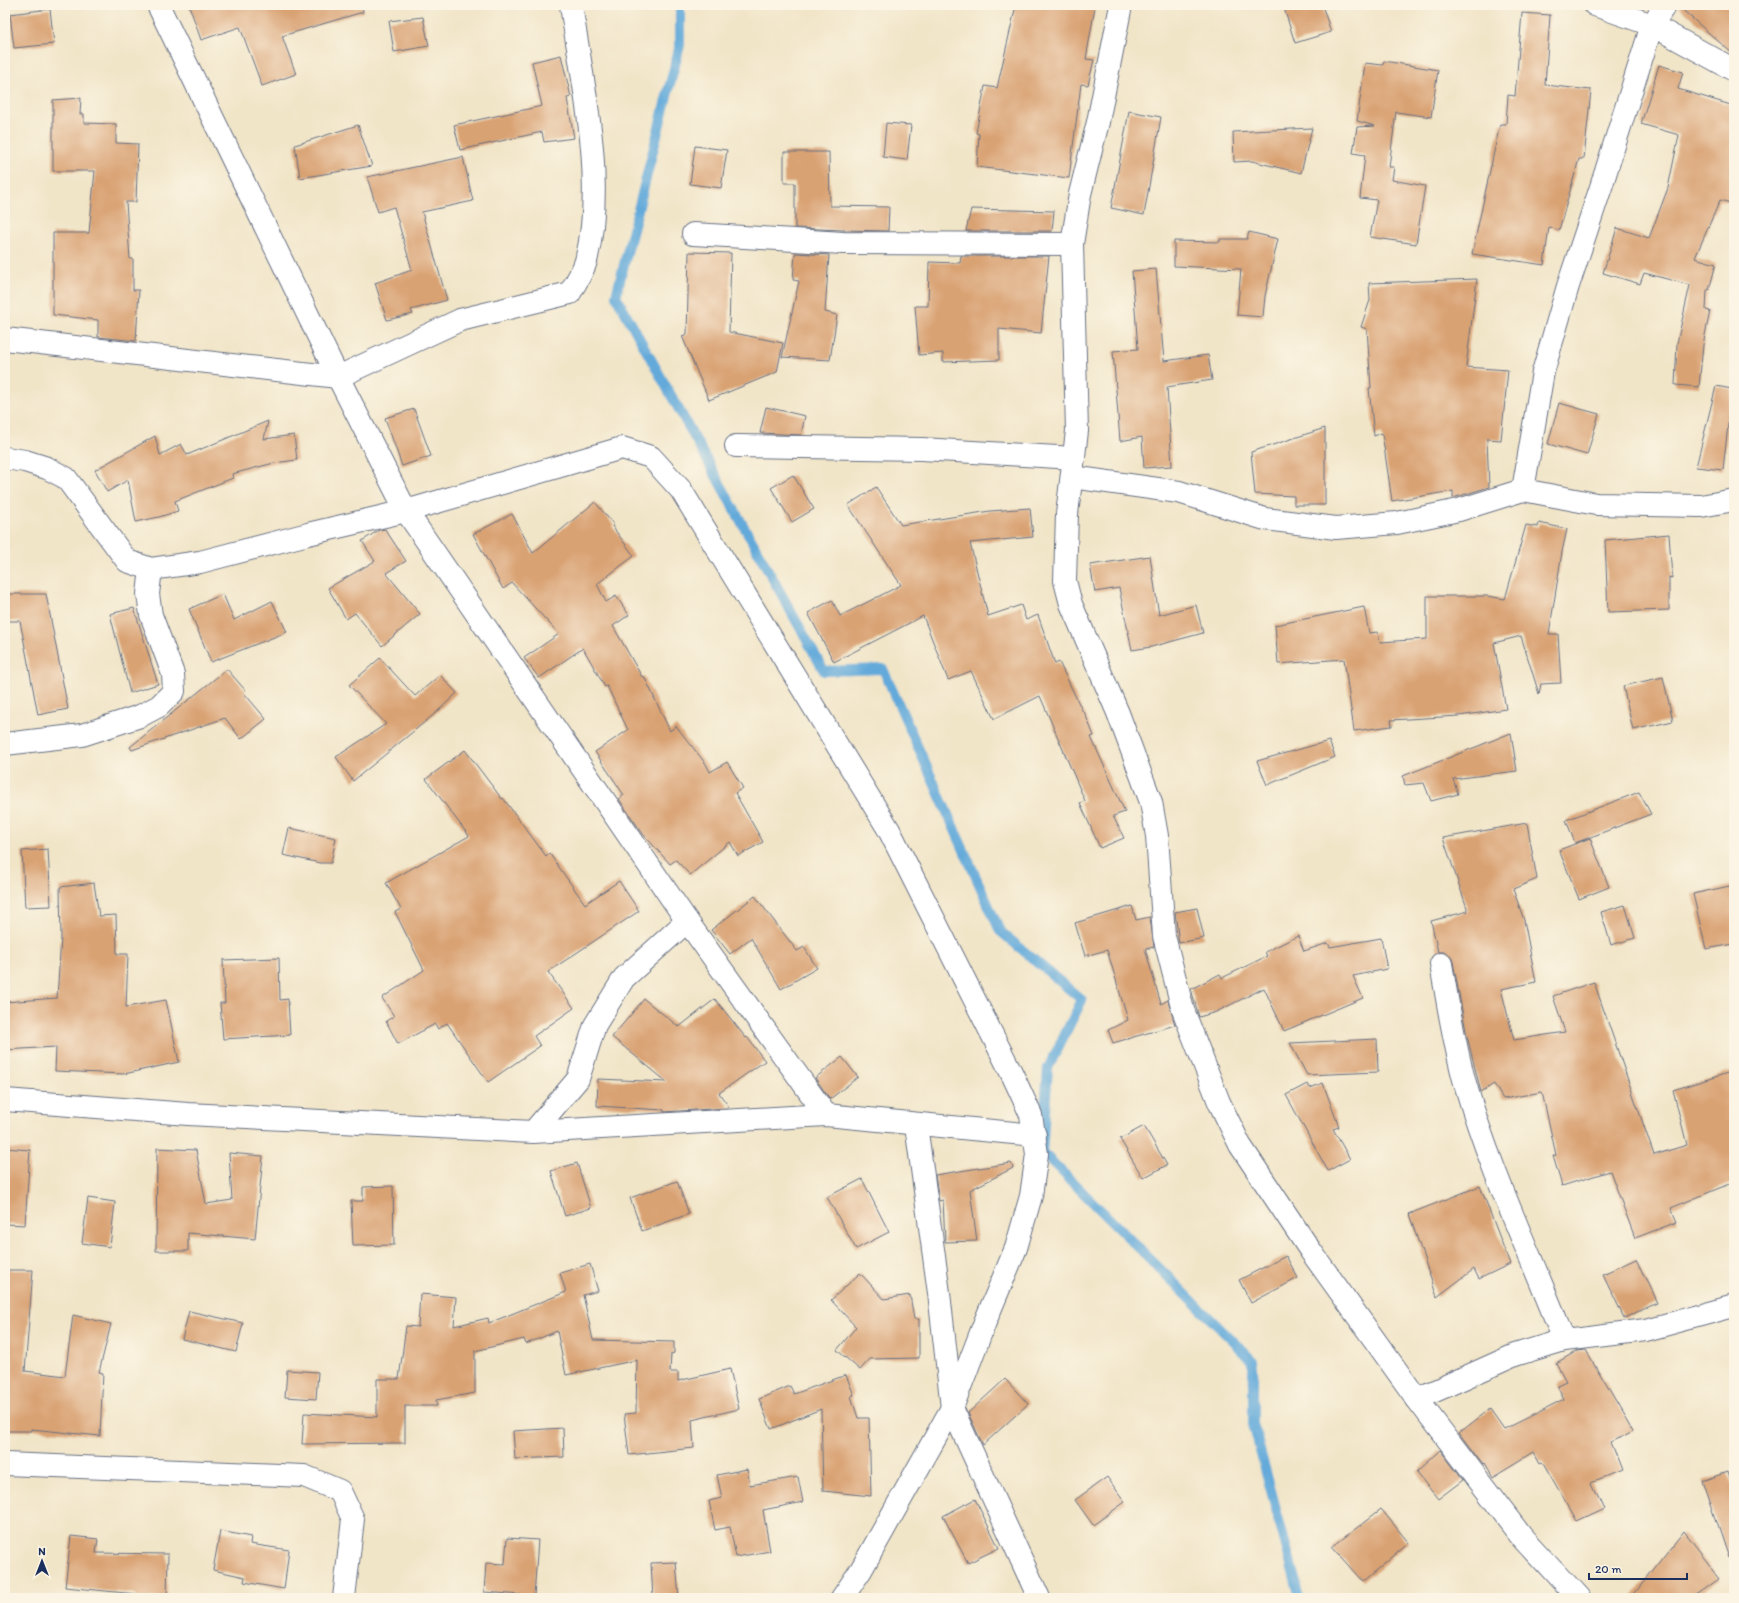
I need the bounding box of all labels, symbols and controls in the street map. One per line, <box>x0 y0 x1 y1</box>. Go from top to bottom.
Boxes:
north arrow <box>22 1541 62 1581</box>
text: N <box>38 1545 46 1558</box>
scale bar <box>1589 1555 1687 1581</box>
text: 20 m <box>1595 1562 1622 1576</box>

